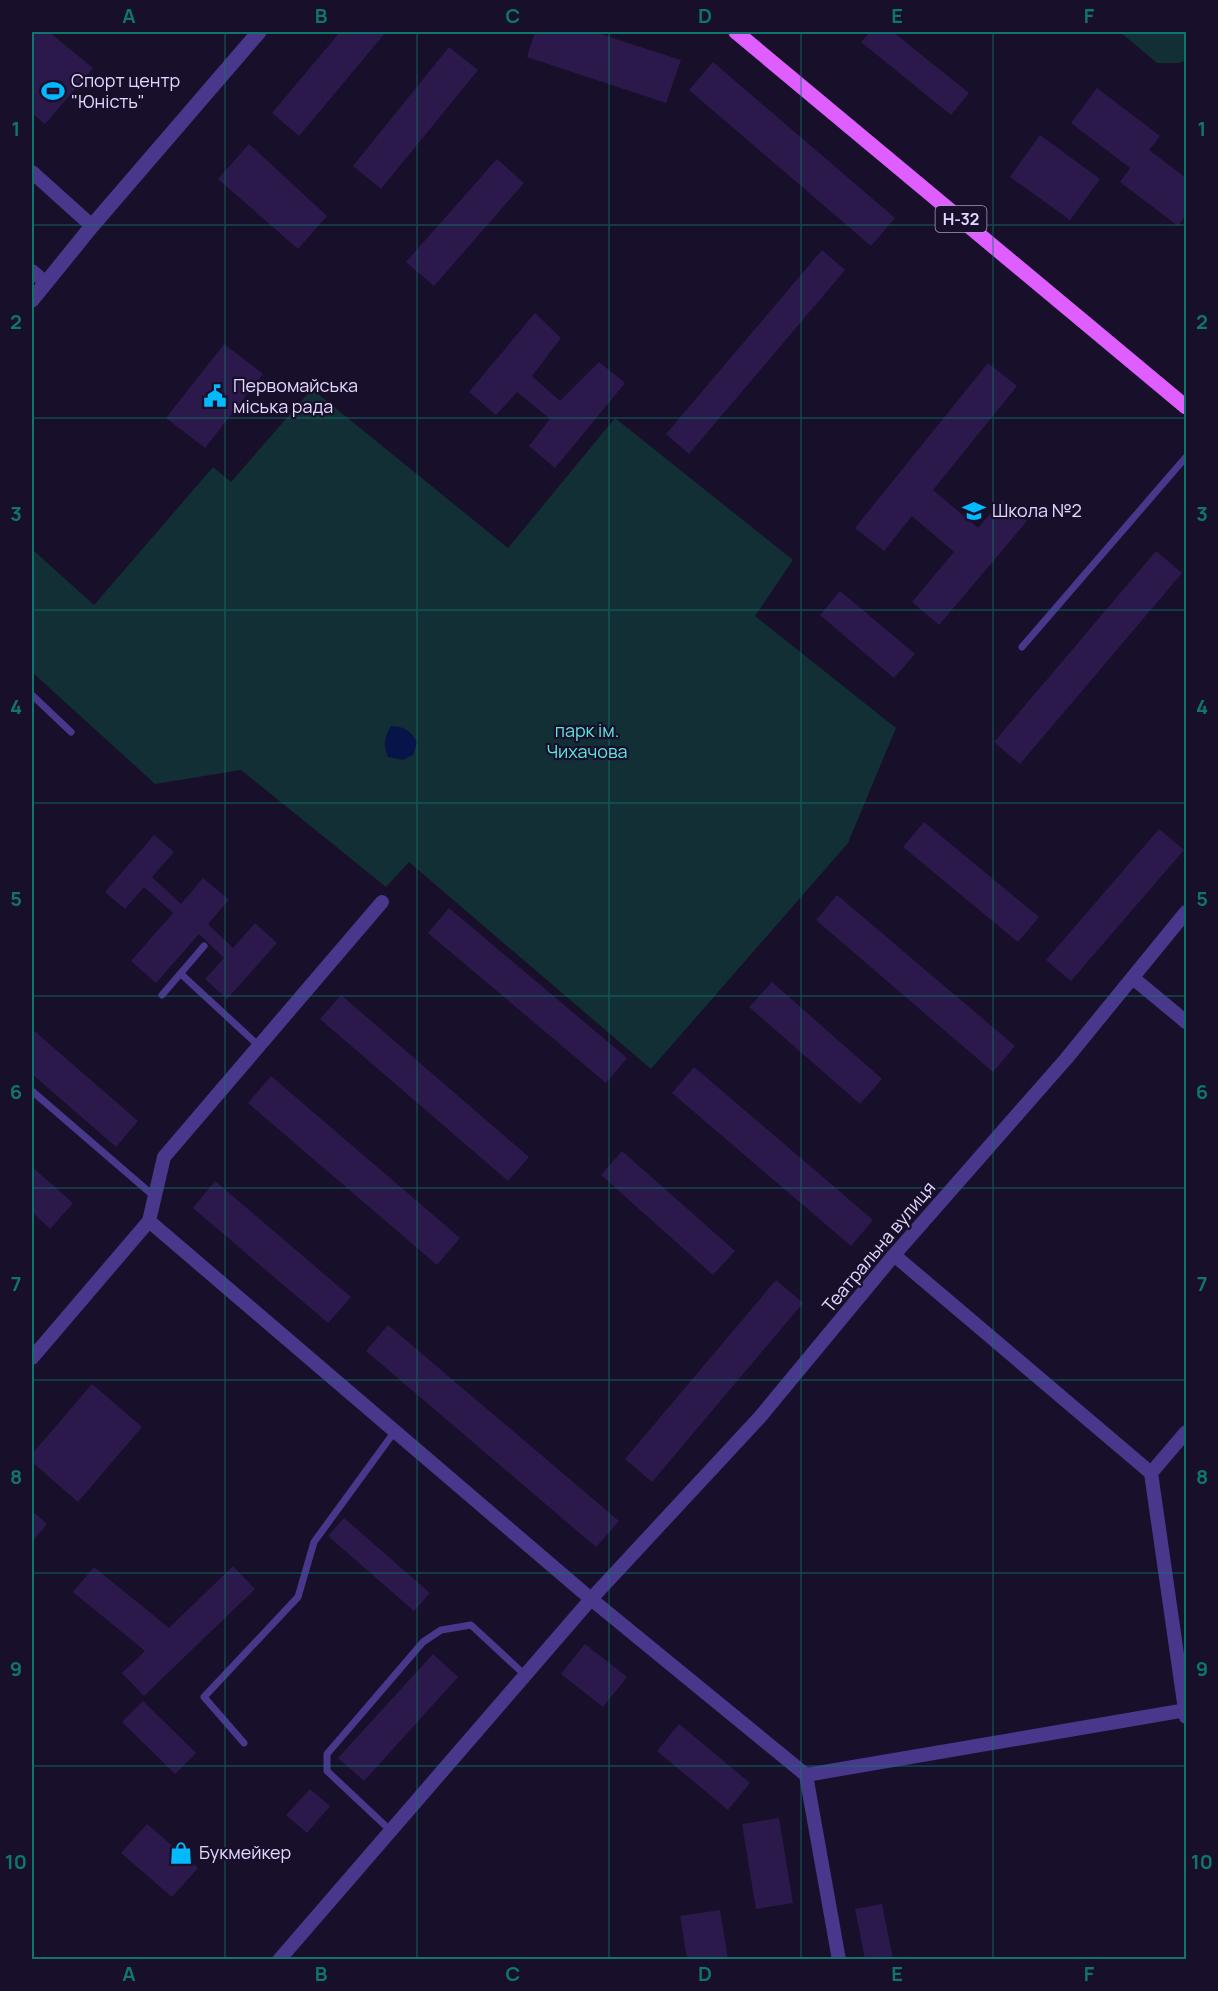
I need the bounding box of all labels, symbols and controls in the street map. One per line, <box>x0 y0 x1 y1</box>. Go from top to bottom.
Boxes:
text: A <box>122 2 136 29</box>
text: B <box>315 2 328 29</box>
text: C <box>506 2 520 29</box>
text: D <box>698 2 712 29</box>
text: E <box>891 2 903 29</box>
text: F <box>1084 2 1095 29</box>
place label: Спорт центр "Юність" <box>71 68 180 113</box>
sports icon: Спорт центр "Юність" <box>40 78 66 104</box>
text: 1 <box>12 115 20 142</box>
text: 1 <box>1198 115 1206 142</box>
road number: Н-32 <box>936 206 986 232</box>
text: 2 <box>10 308 22 335</box>
text: 2 <box>1196 308 1208 335</box>
place label: Первомайська міська рада <box>233 373 358 418</box>
public building icon: Первомайська міська рада <box>202 383 228 409</box>
school or university icon: Школа №2 <box>961 498 987 524</box>
place label: Школа №2 <box>992 498 1082 522</box>
text: 3 <box>10 500 22 527</box>
text: 3 <box>1196 500 1208 527</box>
text: 4 <box>10 693 22 720</box>
text: 4 <box>1196 693 1208 720</box>
park label: парк ім. Чихачова <box>546 718 628 763</box>
text: 5 <box>10 885 22 912</box>
text: 5 <box>1196 885 1208 912</box>
text: 6 <box>10 1078 22 1105</box>
text: 6 <box>1196 1078 1208 1105</box>
street label: Театральна вулиця <box>816 1176 940 1317</box>
text: 7 <box>11 1270 21 1297</box>
text: 7 <box>1197 1270 1207 1297</box>
text: 8 <box>10 1463 22 1490</box>
text: 8 <box>1196 1463 1208 1490</box>
text: 9 <box>10 1655 22 1682</box>
text: 9 <box>1196 1655 1208 1682</box>
shop icon: Букмейкер <box>168 1840 194 1866</box>
place label: Букмейкер <box>199 1840 291 1864</box>
text: 10 <box>5 1848 27 1875</box>
text: 10 <box>1191 1848 1213 1875</box>
text: A <box>122 1960 136 1987</box>
text: B <box>315 1960 328 1987</box>
text: C <box>506 1960 520 1987</box>
text: D <box>698 1960 712 1987</box>
text: E <box>891 1960 903 1987</box>
text: F <box>1084 1960 1095 1987</box>

